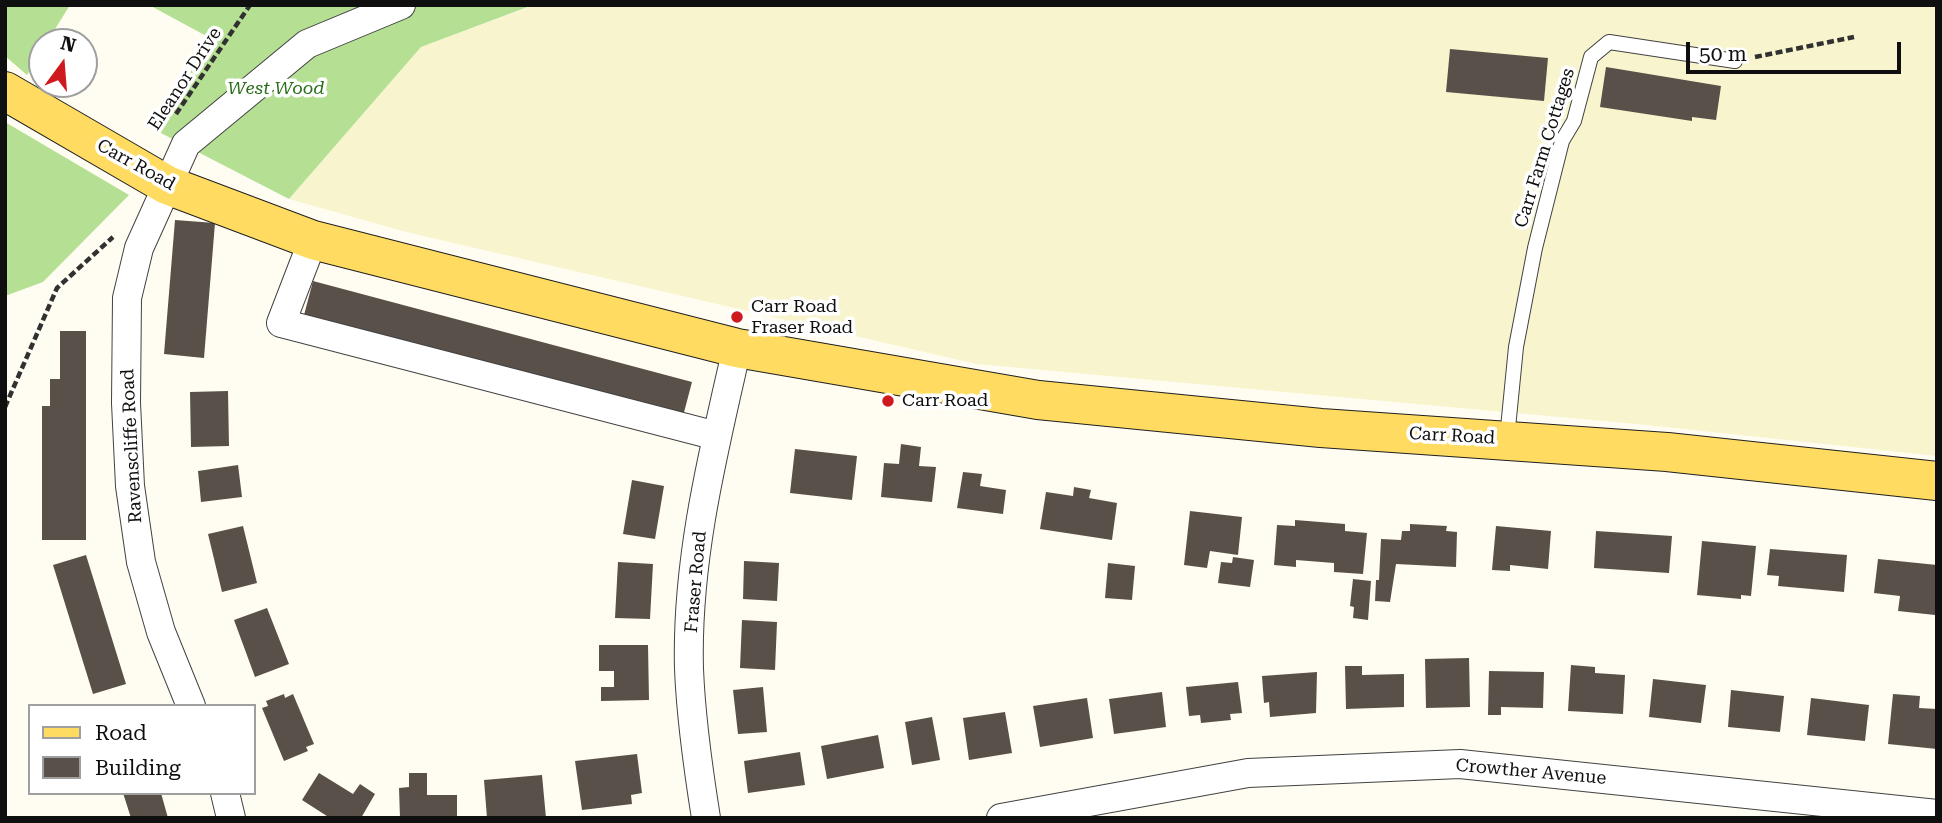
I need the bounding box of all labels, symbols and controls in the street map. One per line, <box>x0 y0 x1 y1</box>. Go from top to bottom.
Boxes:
street label: Eleanor Drive <box>144 24 226 134</box>
north arrow <box>28 28 98 98</box>
scale bar <box>1690 28 1905 72</box>
text: N <box>58 31 79 57</box>
text: 50 m <box>1699 42 1747 66</box>
street label: Carr Farm Cottages <box>1510 66 1580 230</box>
park label: West Wood <box>227 78 325 100</box>
street label: Carr Road <box>93 135 179 195</box>
place label: Carr Road Fraser Road <box>751 296 853 338</box>
marker: Carr Road Fraser Road <box>729 309 745 325</box>
street label: Ravenscliffe Road <box>117 368 147 524</box>
place label: Carr Road <box>902 390 988 412</box>
marker: Carr Road <box>880 393 896 409</box>
street label: Carr Road <box>1408 423 1496 449</box>
street label: Fraser Road <box>681 530 711 634</box>
legend <box>28 704 256 795</box>
text: Road <box>95 721 147 745</box>
street label: Crowther Avenue <box>1455 755 1607 789</box>
text: Building <box>95 756 181 780</box>

